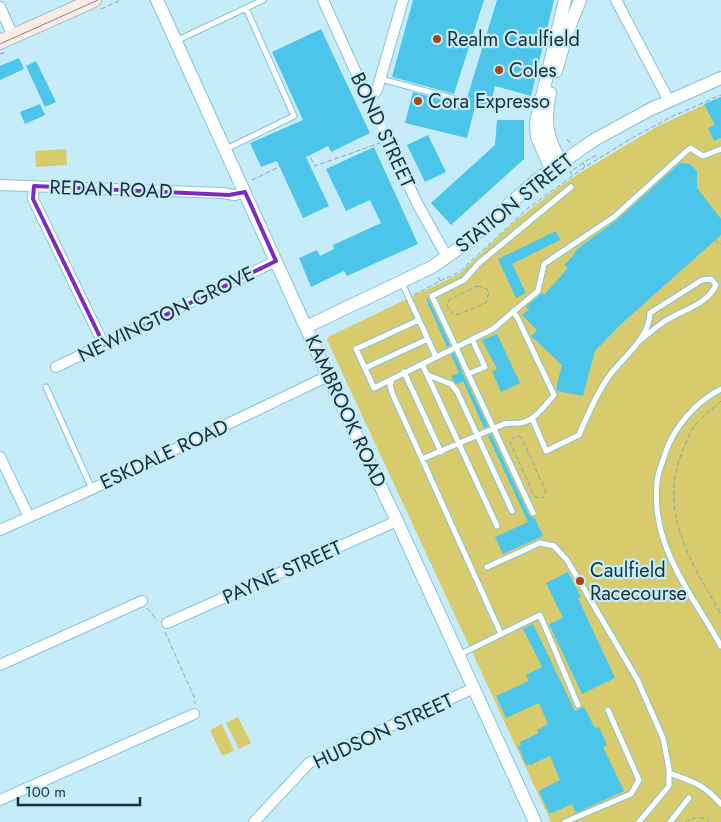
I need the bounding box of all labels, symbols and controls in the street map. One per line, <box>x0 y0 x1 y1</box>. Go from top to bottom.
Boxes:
place label: Realm Caulfield <box>447 25 580 54</box>
marker: Realm Caulfield <box>431 33 443 45</box>
place label: Coles <box>509 56 557 85</box>
marker: Coles <box>493 64 505 76</box>
street label: BOND STREET <box>343 68 422 194</box>
place label: Cora Expresso <box>428 87 550 116</box>
marker: Cora Expresso <box>412 95 424 107</box>
street label: STATION STREET <box>449 146 580 260</box>
street label: REDAN ROAD <box>49 173 173 206</box>
street label: NEWINGTON GROVE <box>73 259 259 370</box>
street label: KAMBROOK ROAD <box>298 330 394 492</box>
street label: ESKDALE ROAD <box>95 412 233 497</box>
street label: PAYNE STREET <box>218 533 347 612</box>
place label: Caulfield Racecourse <box>590 556 687 608</box>
marker: Caulfield Racecourse <box>574 575 586 587</box>
street label: HUDSON STREET <box>308 686 459 777</box>
scale bar <box>18 774 140 806</box>
text: 100 m <box>25 781 66 803</box>

